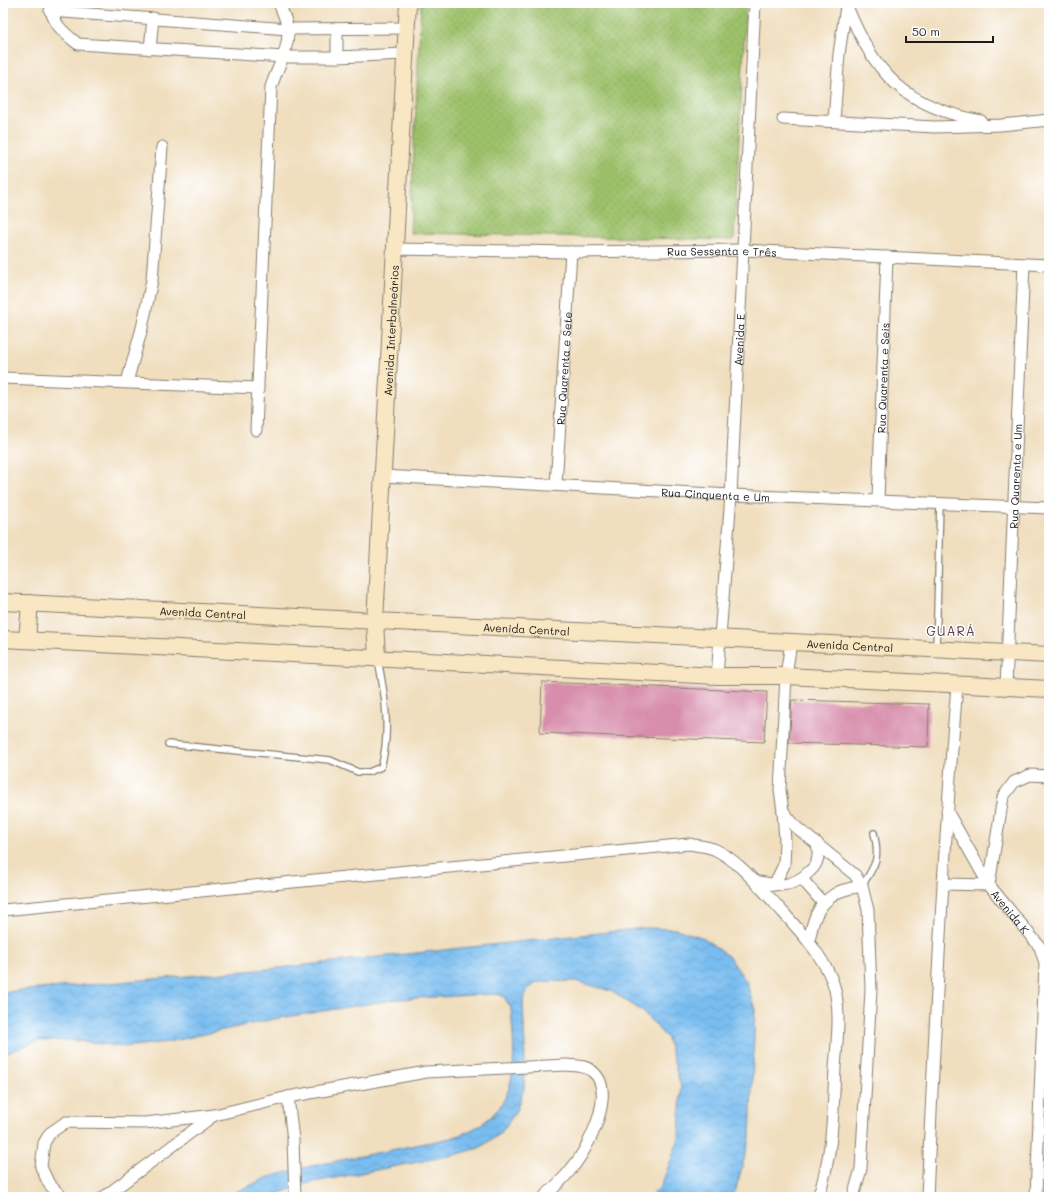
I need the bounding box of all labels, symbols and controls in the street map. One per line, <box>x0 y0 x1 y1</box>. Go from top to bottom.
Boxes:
scale bar <box>906 18 993 44</box>
text: 50 m <box>912 23 940 39</box>
street label: Rua Sessenta e Três <box>667 242 777 259</box>
street label: Avenida Interbalneários <box>380 264 402 396</box>
street label: Rua Quarenta e Sete <box>552 311 575 425</box>
street label: Avenida E <box>730 313 747 366</box>
street label: Rua Quarenta e Seis <box>873 322 892 434</box>
street label: Rua Quarenta e Um <box>1005 423 1025 529</box>
street label: Rua Cinquenta e Um <box>661 484 770 504</box>
street label: Avenida Central <box>159 602 246 622</box>
street label: Avenida Central <box>483 619 570 638</box>
district label: GUARÁ <box>926 622 976 639</box>
street label: Avenida Central <box>806 635 894 655</box>
street label: Avenida K <box>988 886 1033 937</box>

